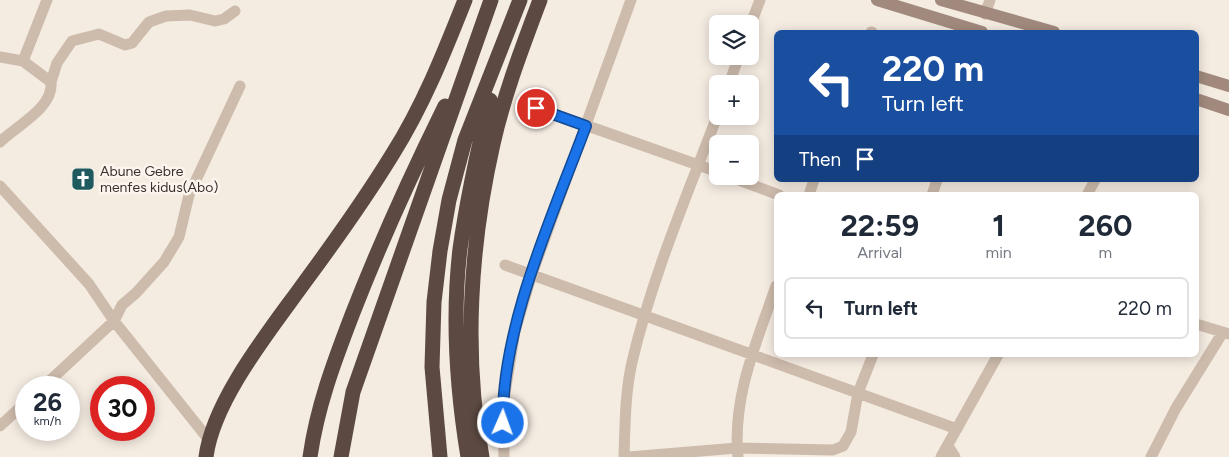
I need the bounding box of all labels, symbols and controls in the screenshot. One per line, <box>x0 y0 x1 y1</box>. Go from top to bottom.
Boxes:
map controls <box>709 15 759 185</box>
button: layers <box>709 15 759 65</box>
text: 220 m <box>882 48 984 90</box>
icon: left <box>799 50 864 115</box>
button: + <box>709 75 759 125</box>
pin <box>515 87 557 129</box>
text: Turn left <box>882 90 964 117</box>
icon: arrive <box>522 94 550 122</box>
button: − <box>709 135 759 185</box>
icon: arrive <box>851 145 879 173</box>
text: Then <box>799 148 841 171</box>
place label: Abune Gebre menfes kidus(Abo) <box>100 163 218 196</box>
church icon: Abune Gebre menfes kidus(Abo) <box>70 166 96 192</box>
text: 22:59 <box>840 207 919 244</box>
text: 1 <box>992 207 1005 244</box>
text: 260 <box>1078 207 1133 244</box>
text: Arrival <box>857 243 902 262</box>
text: min <box>986 243 1012 262</box>
text: m <box>1099 243 1112 262</box>
icon: left <box>801 294 829 322</box>
text: Turn left <box>844 297 918 320</box>
text: 220 m <box>1118 297 1172 320</box>
speed limit sign: 30 <box>90 376 155 441</box>
text: 26 <box>33 387 62 417</box>
position arrow <box>476 396 528 448</box>
text: km/h <box>34 414 61 428</box>

